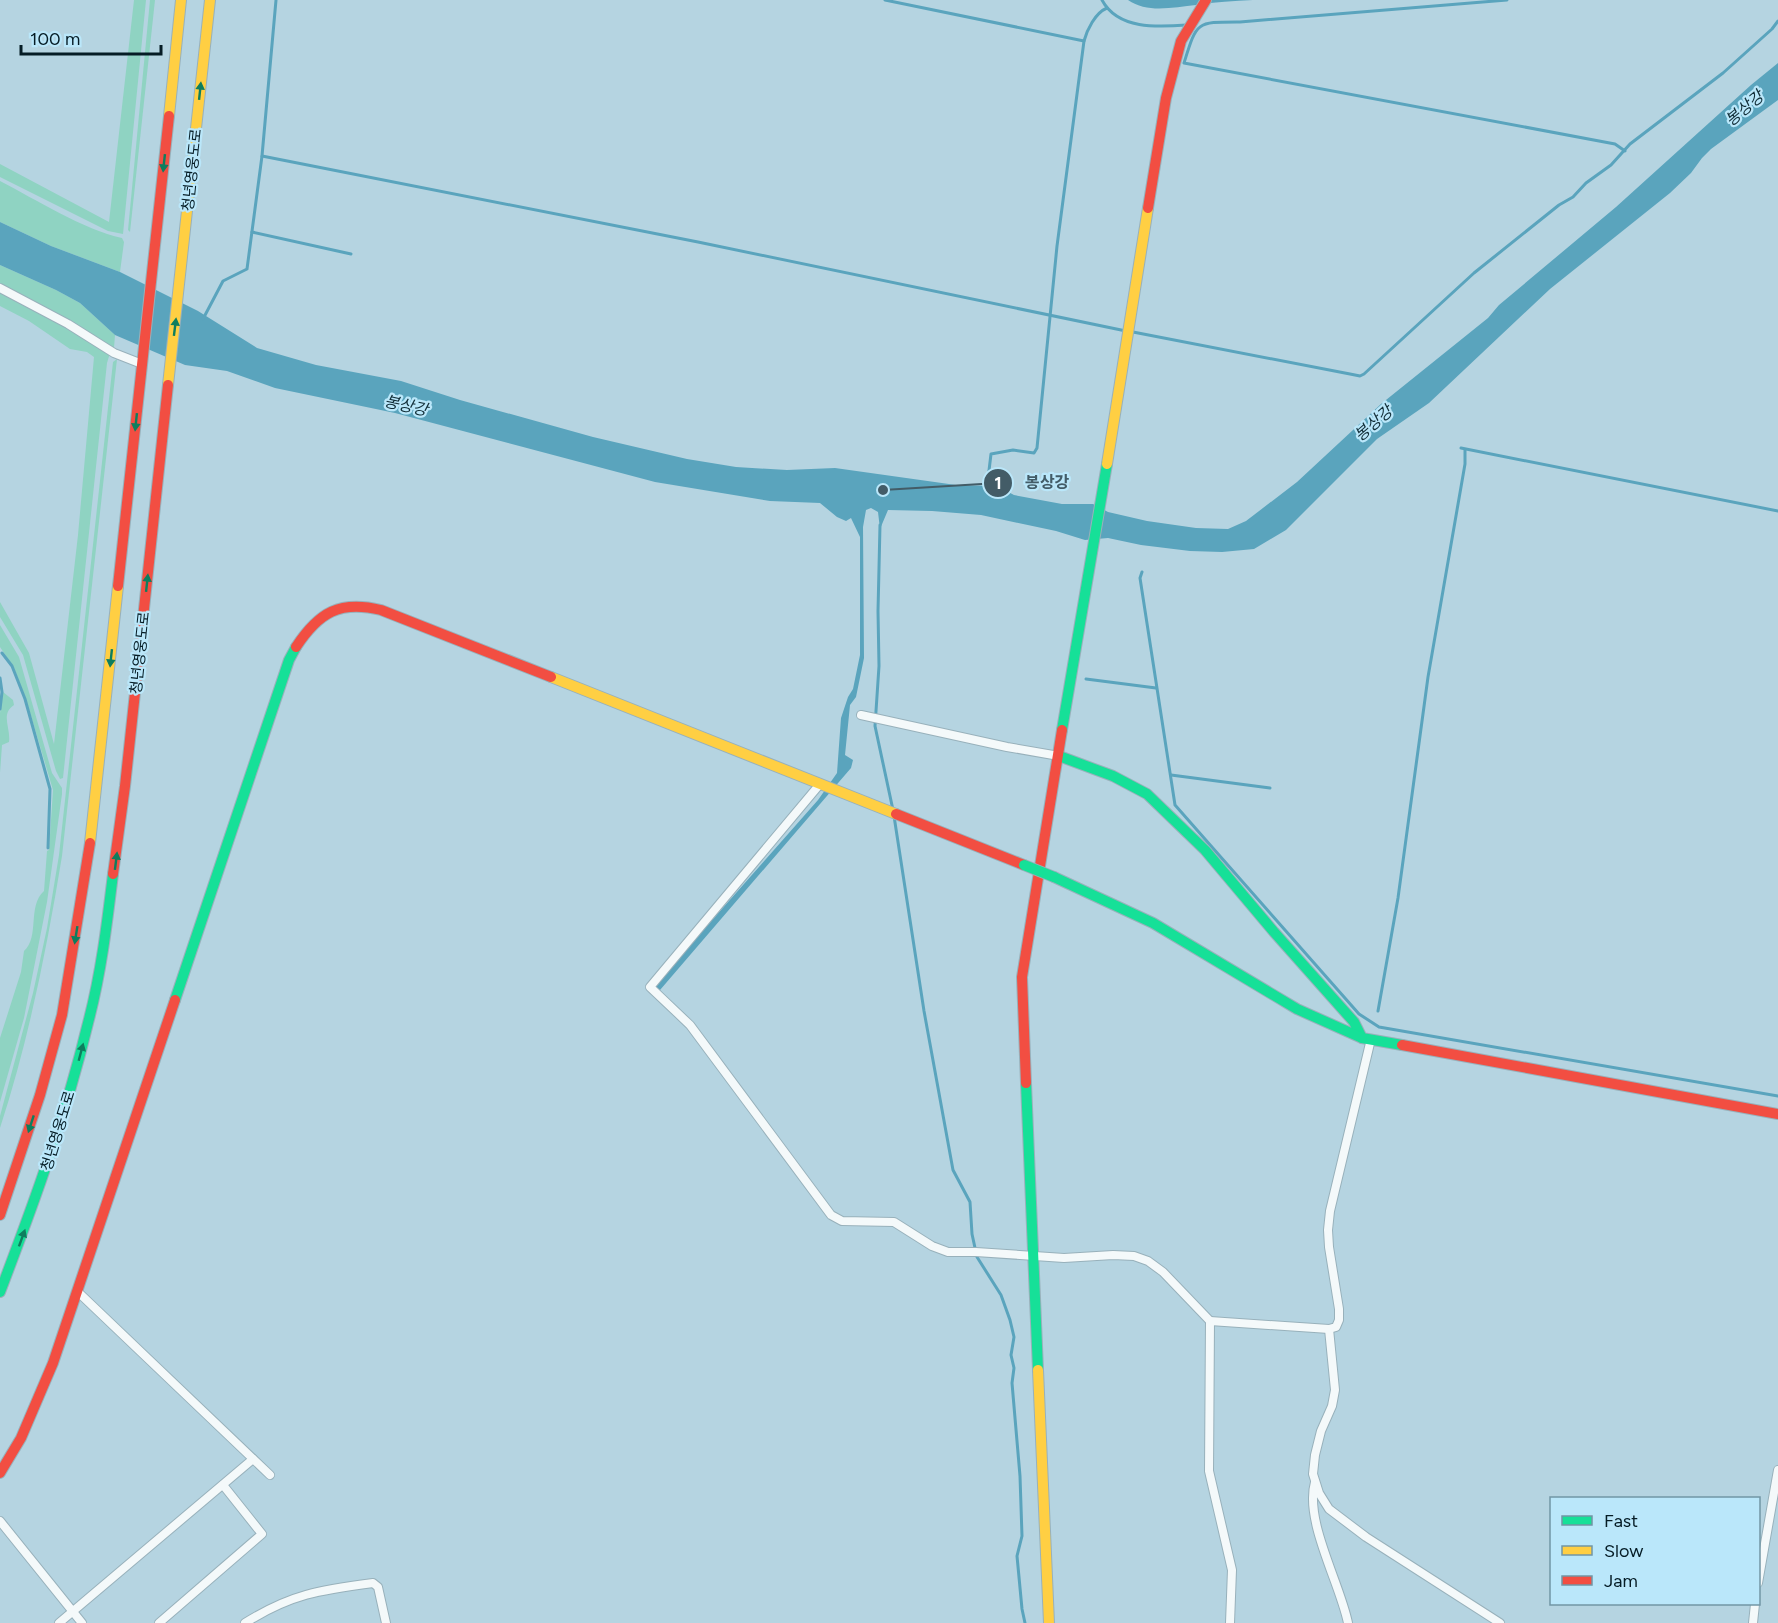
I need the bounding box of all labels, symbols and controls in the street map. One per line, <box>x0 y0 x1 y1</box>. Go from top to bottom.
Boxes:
scale bar <box>21 18 160 56</box>
text: 100 m <box>30 28 80 50</box>
one-way arrow <box>195 82 205 101</box>
water label: 봉상강 <box>1721 85 1769 130</box>
street label: 청년영웅도로 <box>179 128 205 212</box>
one-way arrow <box>159 153 169 172</box>
one-way arrow <box>171 317 180 336</box>
water label: 봉상강 <box>382 391 432 420</box>
water label: 봉상강 <box>1350 400 1398 445</box>
one-way arrow <box>131 413 141 432</box>
callout: 봉상강 <box>983 466 1081 500</box>
text: 1 <box>994 472 1002 494</box>
text: 봉상강 <box>1025 473 1069 492</box>
one-way arrow <box>142 574 152 593</box>
street label: 청년영웅도로 <box>127 611 153 695</box>
one-way arrow <box>106 649 116 668</box>
one-way arrow <box>112 851 121 870</box>
one-way arrow <box>72 925 81 944</box>
one-way arrow <box>77 1043 86 1061</box>
street label: 청년영웅도로 <box>37 1089 79 1173</box>
one-way arrow <box>26 1115 35 1133</box>
one-way arrow <box>17 1229 27 1247</box>
legend <box>1550 1497 1760 1605</box>
text: Fast <box>1604 1510 1638 1532</box>
text: Slow <box>1604 1540 1643 1562</box>
text: Jam <box>1604 1570 1638 1592</box>

